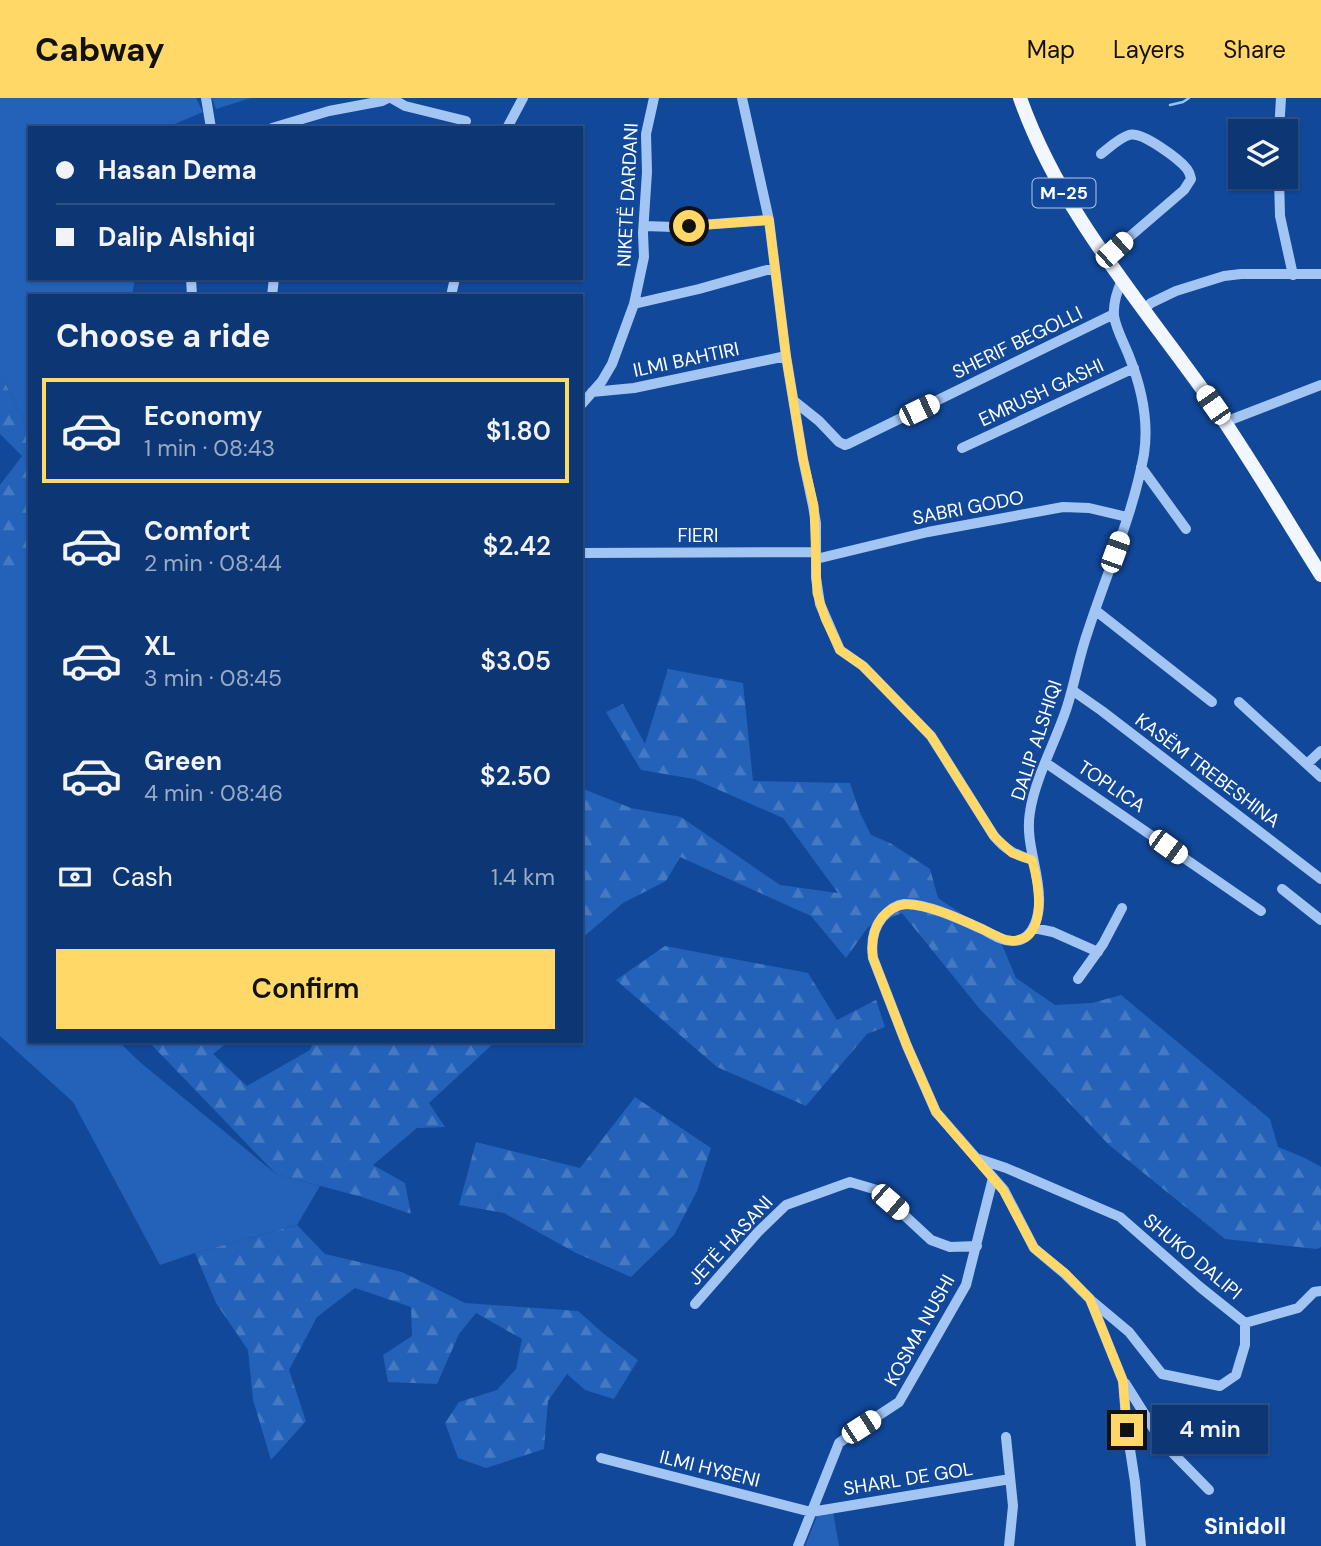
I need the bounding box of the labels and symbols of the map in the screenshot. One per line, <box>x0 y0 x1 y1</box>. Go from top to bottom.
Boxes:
street label: NIKETË DARDANI <box>611 122 644 268</box>
road number: M-25 <box>1032 178 1096 208</box>
route start <box>673 210 705 242</box>
car <box>1092 228 1137 272</box>
street label: SHERIF BEGOLLI <box>948 300 1086 385</box>
street label: ILMI BAHTIRI <box>631 336 741 383</box>
street label: EMRUSH GASHI <box>975 353 1108 432</box>
car <box>1193 382 1234 428</box>
car <box>896 391 943 429</box>
street label: SABRI GODO <box>910 484 1026 531</box>
street label: FIERI <box>677 523 719 548</box>
car <box>1098 529 1133 575</box>
street label: DALIP ALSHIQI <box>1005 677 1068 803</box>
street label: KASËM TREBESHINA <box>1130 708 1286 833</box>
street label: TOPLICA <box>1073 755 1151 818</box>
car <box>1145 826 1192 868</box>
car <box>868 1180 913 1224</box>
street label: JETË HASANI <box>683 1190 778 1290</box>
street label: SHUKO DALIPI <box>1138 1208 1247 1305</box>
street label: KOSMA NUSHI <box>879 1270 960 1390</box>
callout: 4 min <box>1152 1406 1267 1454</box>
car <box>838 1407 885 1447</box>
route end <box>1111 1414 1143 1446</box>
street label: ILMI HYSENI <box>657 1444 763 1493</box>
street label: SHARL DE GOL <box>841 1456 975 1501</box>
district label: Sinidoll <box>1204 1511 1286 1541</box>

